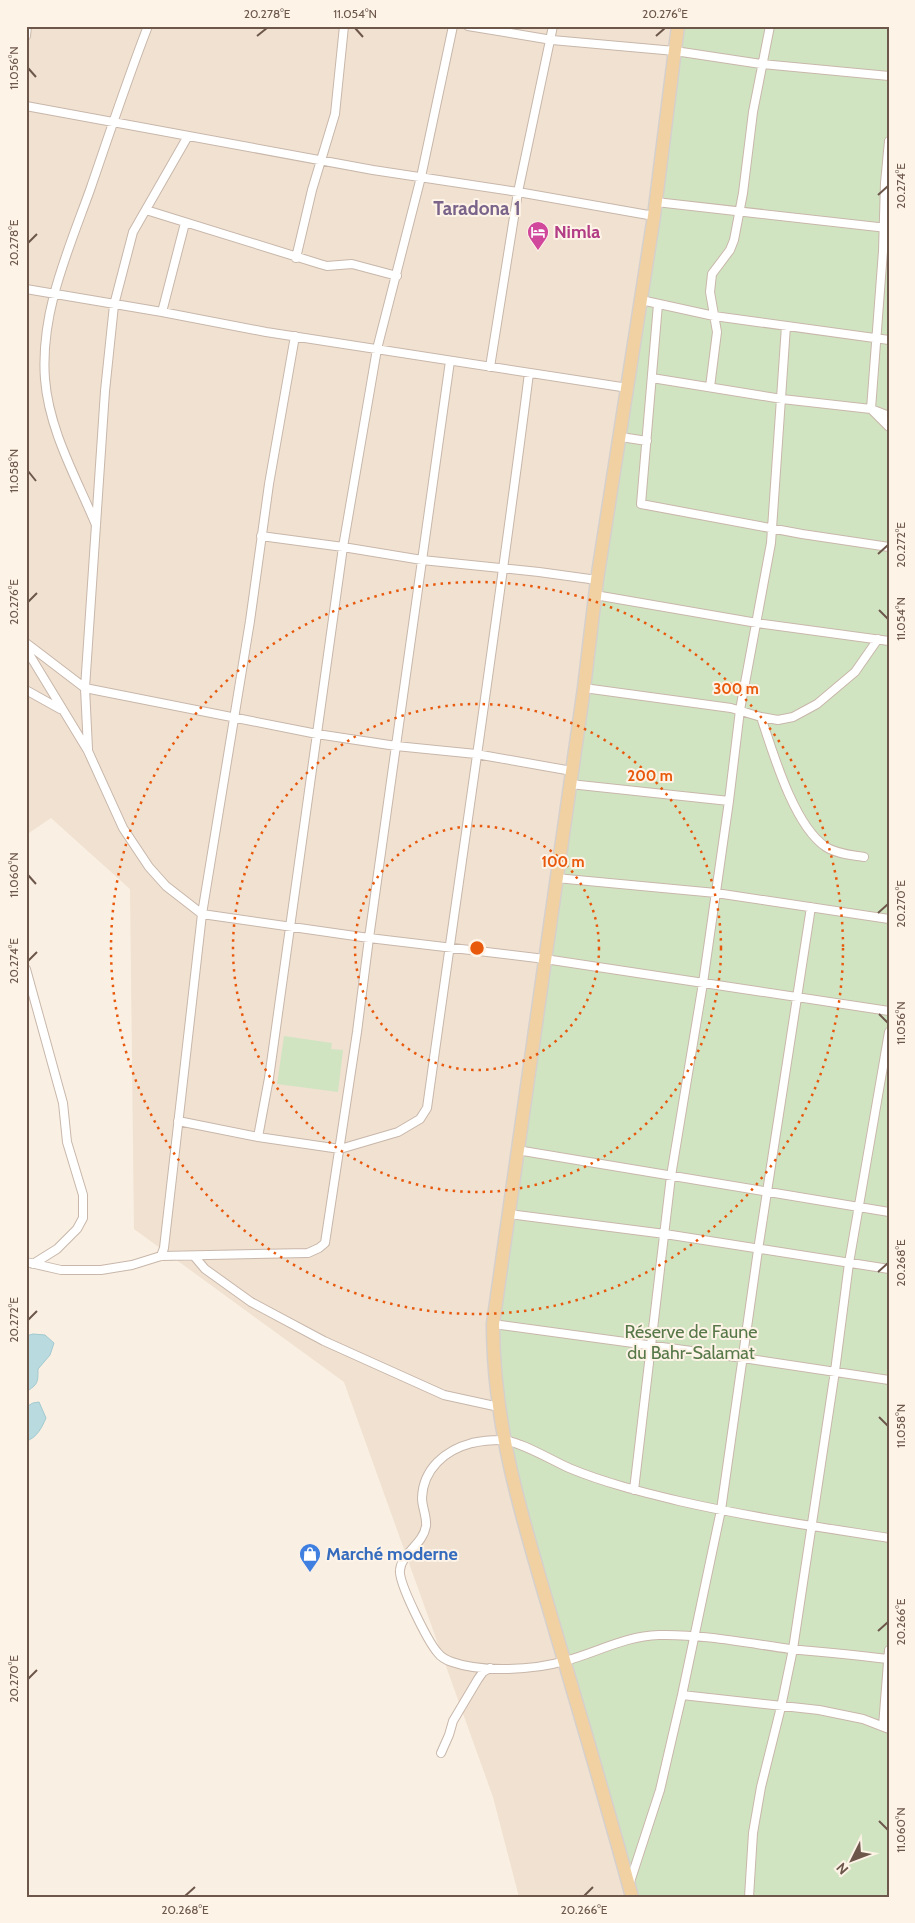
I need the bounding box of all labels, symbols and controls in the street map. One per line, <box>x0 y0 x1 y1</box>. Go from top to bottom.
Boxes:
text: 20.278°E <box>244 6 291 21</box>
text: 11.054°N <box>333 6 377 21</box>
text: 20.276°E <box>642 6 688 21</box>
text: 11.056°N <box>6 46 21 90</box>
text: 20.274°E <box>893 163 908 209</box>
district label: Taradona 1 <box>433 197 521 220</box>
text: 20.278°E <box>6 219 21 266</box>
hotel icon: Nimla <box>526 220 550 251</box>
place label: Nimla <box>554 221 600 243</box>
text: 11.058°N <box>6 449 21 493</box>
text: 20.272°E <box>893 522 908 568</box>
text: 20.276°E <box>6 579 21 625</box>
text: 11.054°N <box>893 597 908 641</box>
text: 300 m <box>713 680 759 698</box>
text: 200 m <box>627 767 673 785</box>
text: 11.060°N <box>6 852 21 898</box>
text: 100 m <box>541 853 585 871</box>
text: 20.270°E <box>893 880 908 928</box>
text: 20.274°E <box>6 938 21 984</box>
centre of rings <box>468 939 486 957</box>
text: 11.056°N <box>893 1001 908 1045</box>
text: 20.268°E <box>893 1239 908 1287</box>
text: 20.272°E <box>6 1297 21 1343</box>
park label: Réserve de Faune du Bahr-Salamat <box>624 1321 758 1364</box>
text: 11.058°N <box>893 1404 908 1448</box>
shop icon: Marché moderne <box>298 1542 322 1573</box>
place label: Marché moderne <box>326 1543 458 1565</box>
text: 20.266°E <box>893 1598 908 1645</box>
text: 20.270°E <box>6 1655 21 1703</box>
text: 11.060°N <box>893 1807 908 1853</box>
north arrow <box>828 1836 878 1886</box>
text: N <box>832 1859 852 1878</box>
text: 20.268°E <box>161 1902 209 1917</box>
text: 20.266°E <box>561 1902 608 1917</box>

